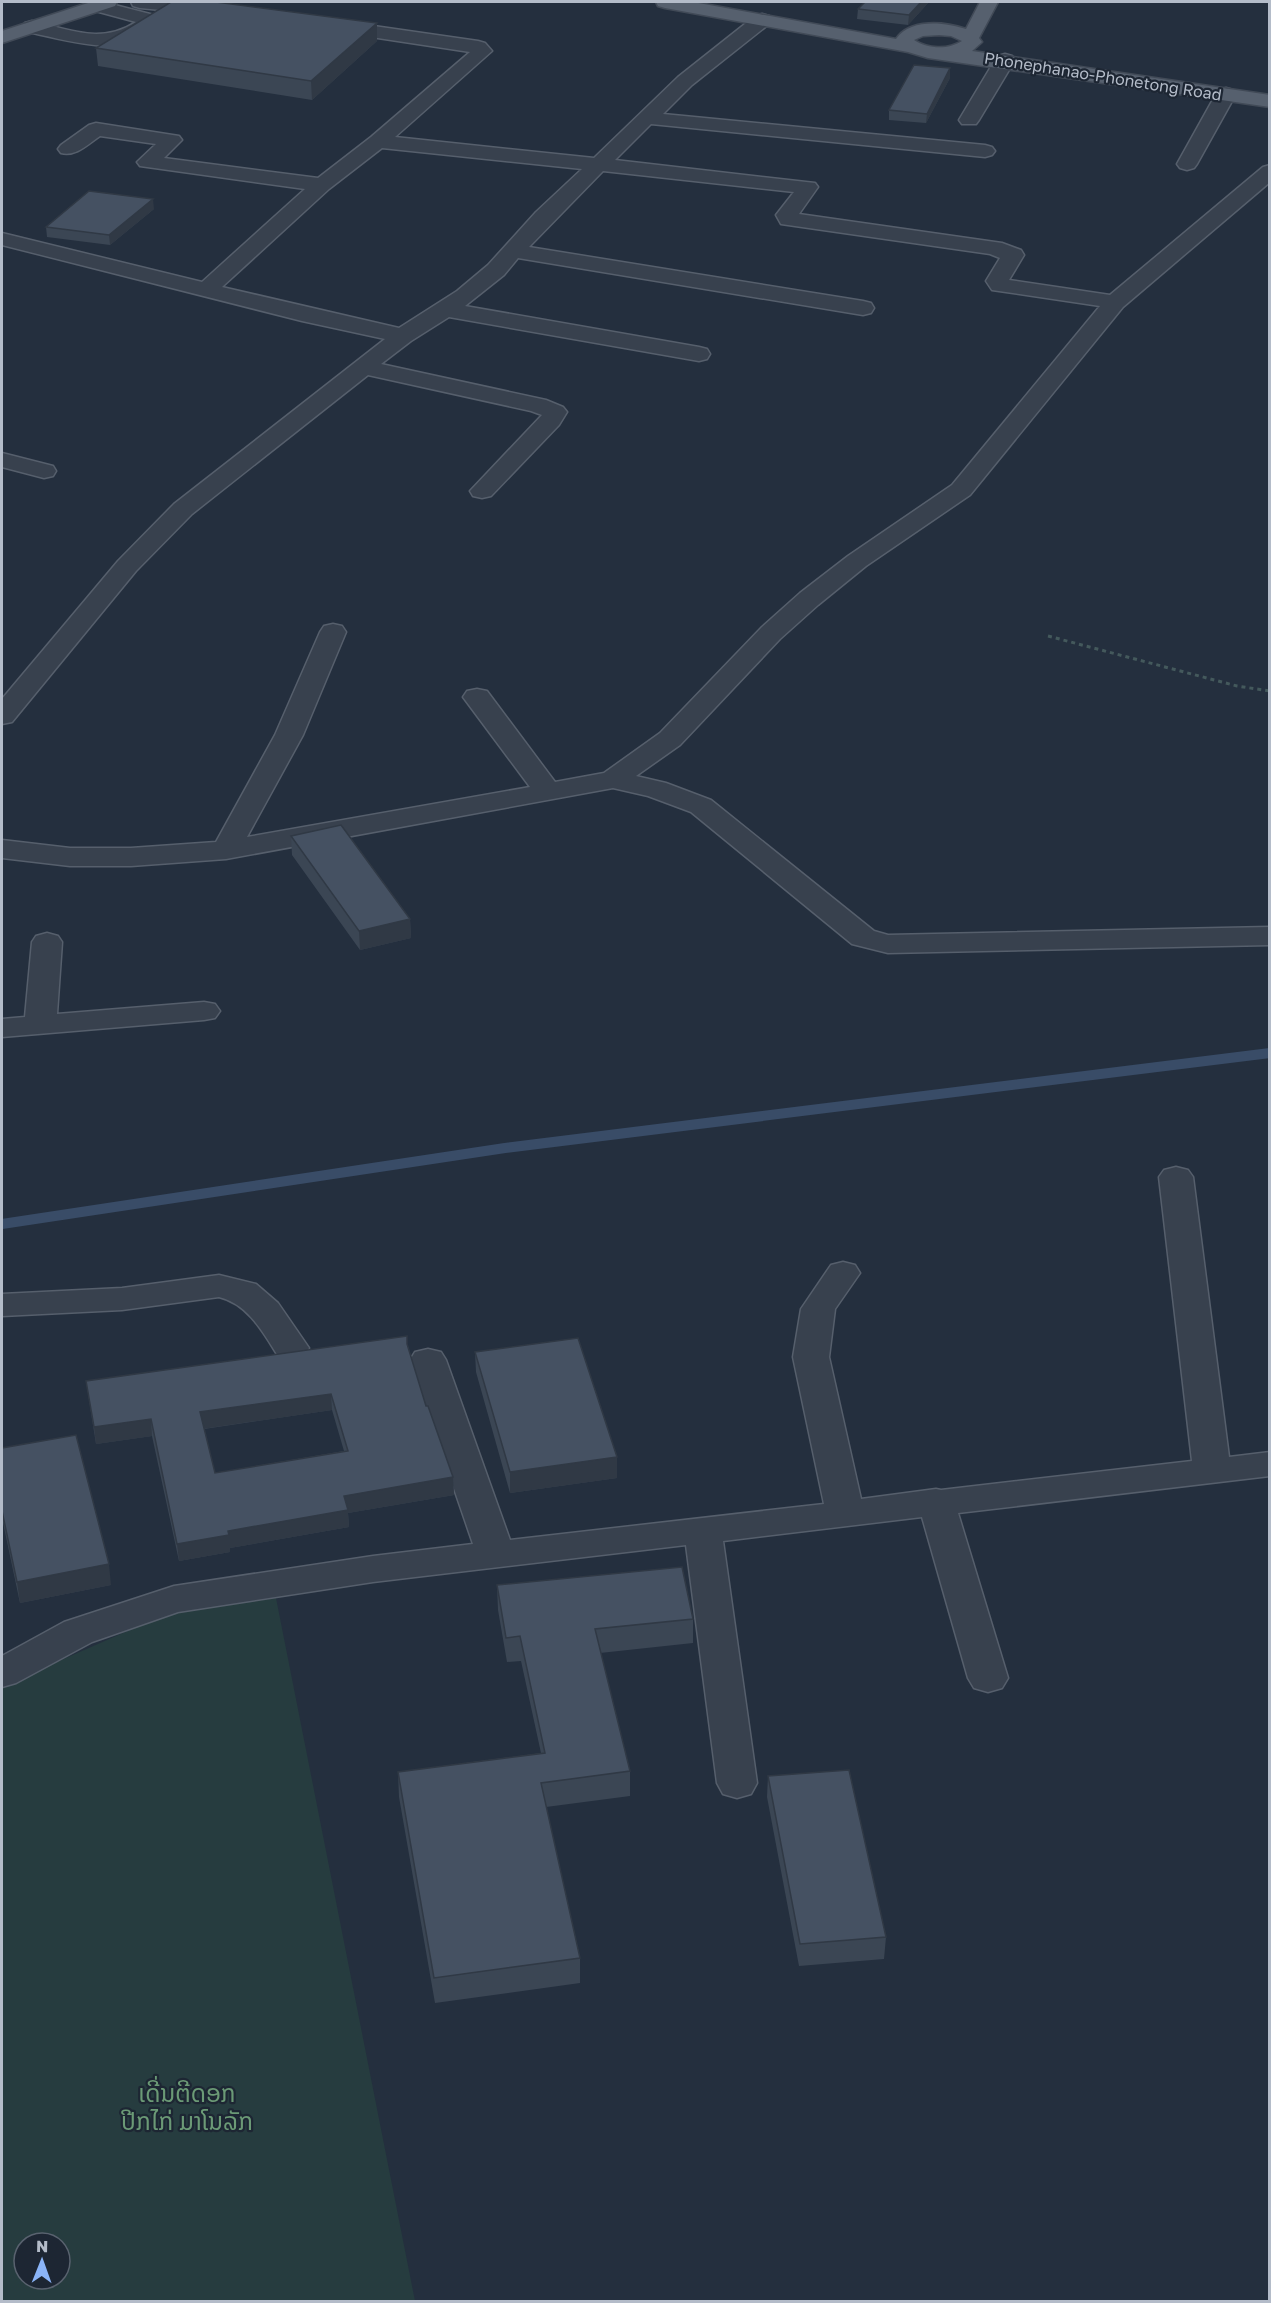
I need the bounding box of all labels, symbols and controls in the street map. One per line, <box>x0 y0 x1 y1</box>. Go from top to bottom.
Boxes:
street label: Phonephanao-Phonetong Road <box>983 47 1223 105</box>
park label: ເດີ່ນຕີດອກ ປີກໄກ່ ມາໂນລັກ <box>121 2075 253 2135</box>
north arrow <box>12 2231 72 2291</box>
text: N <box>36 2236 49 2256</box>

